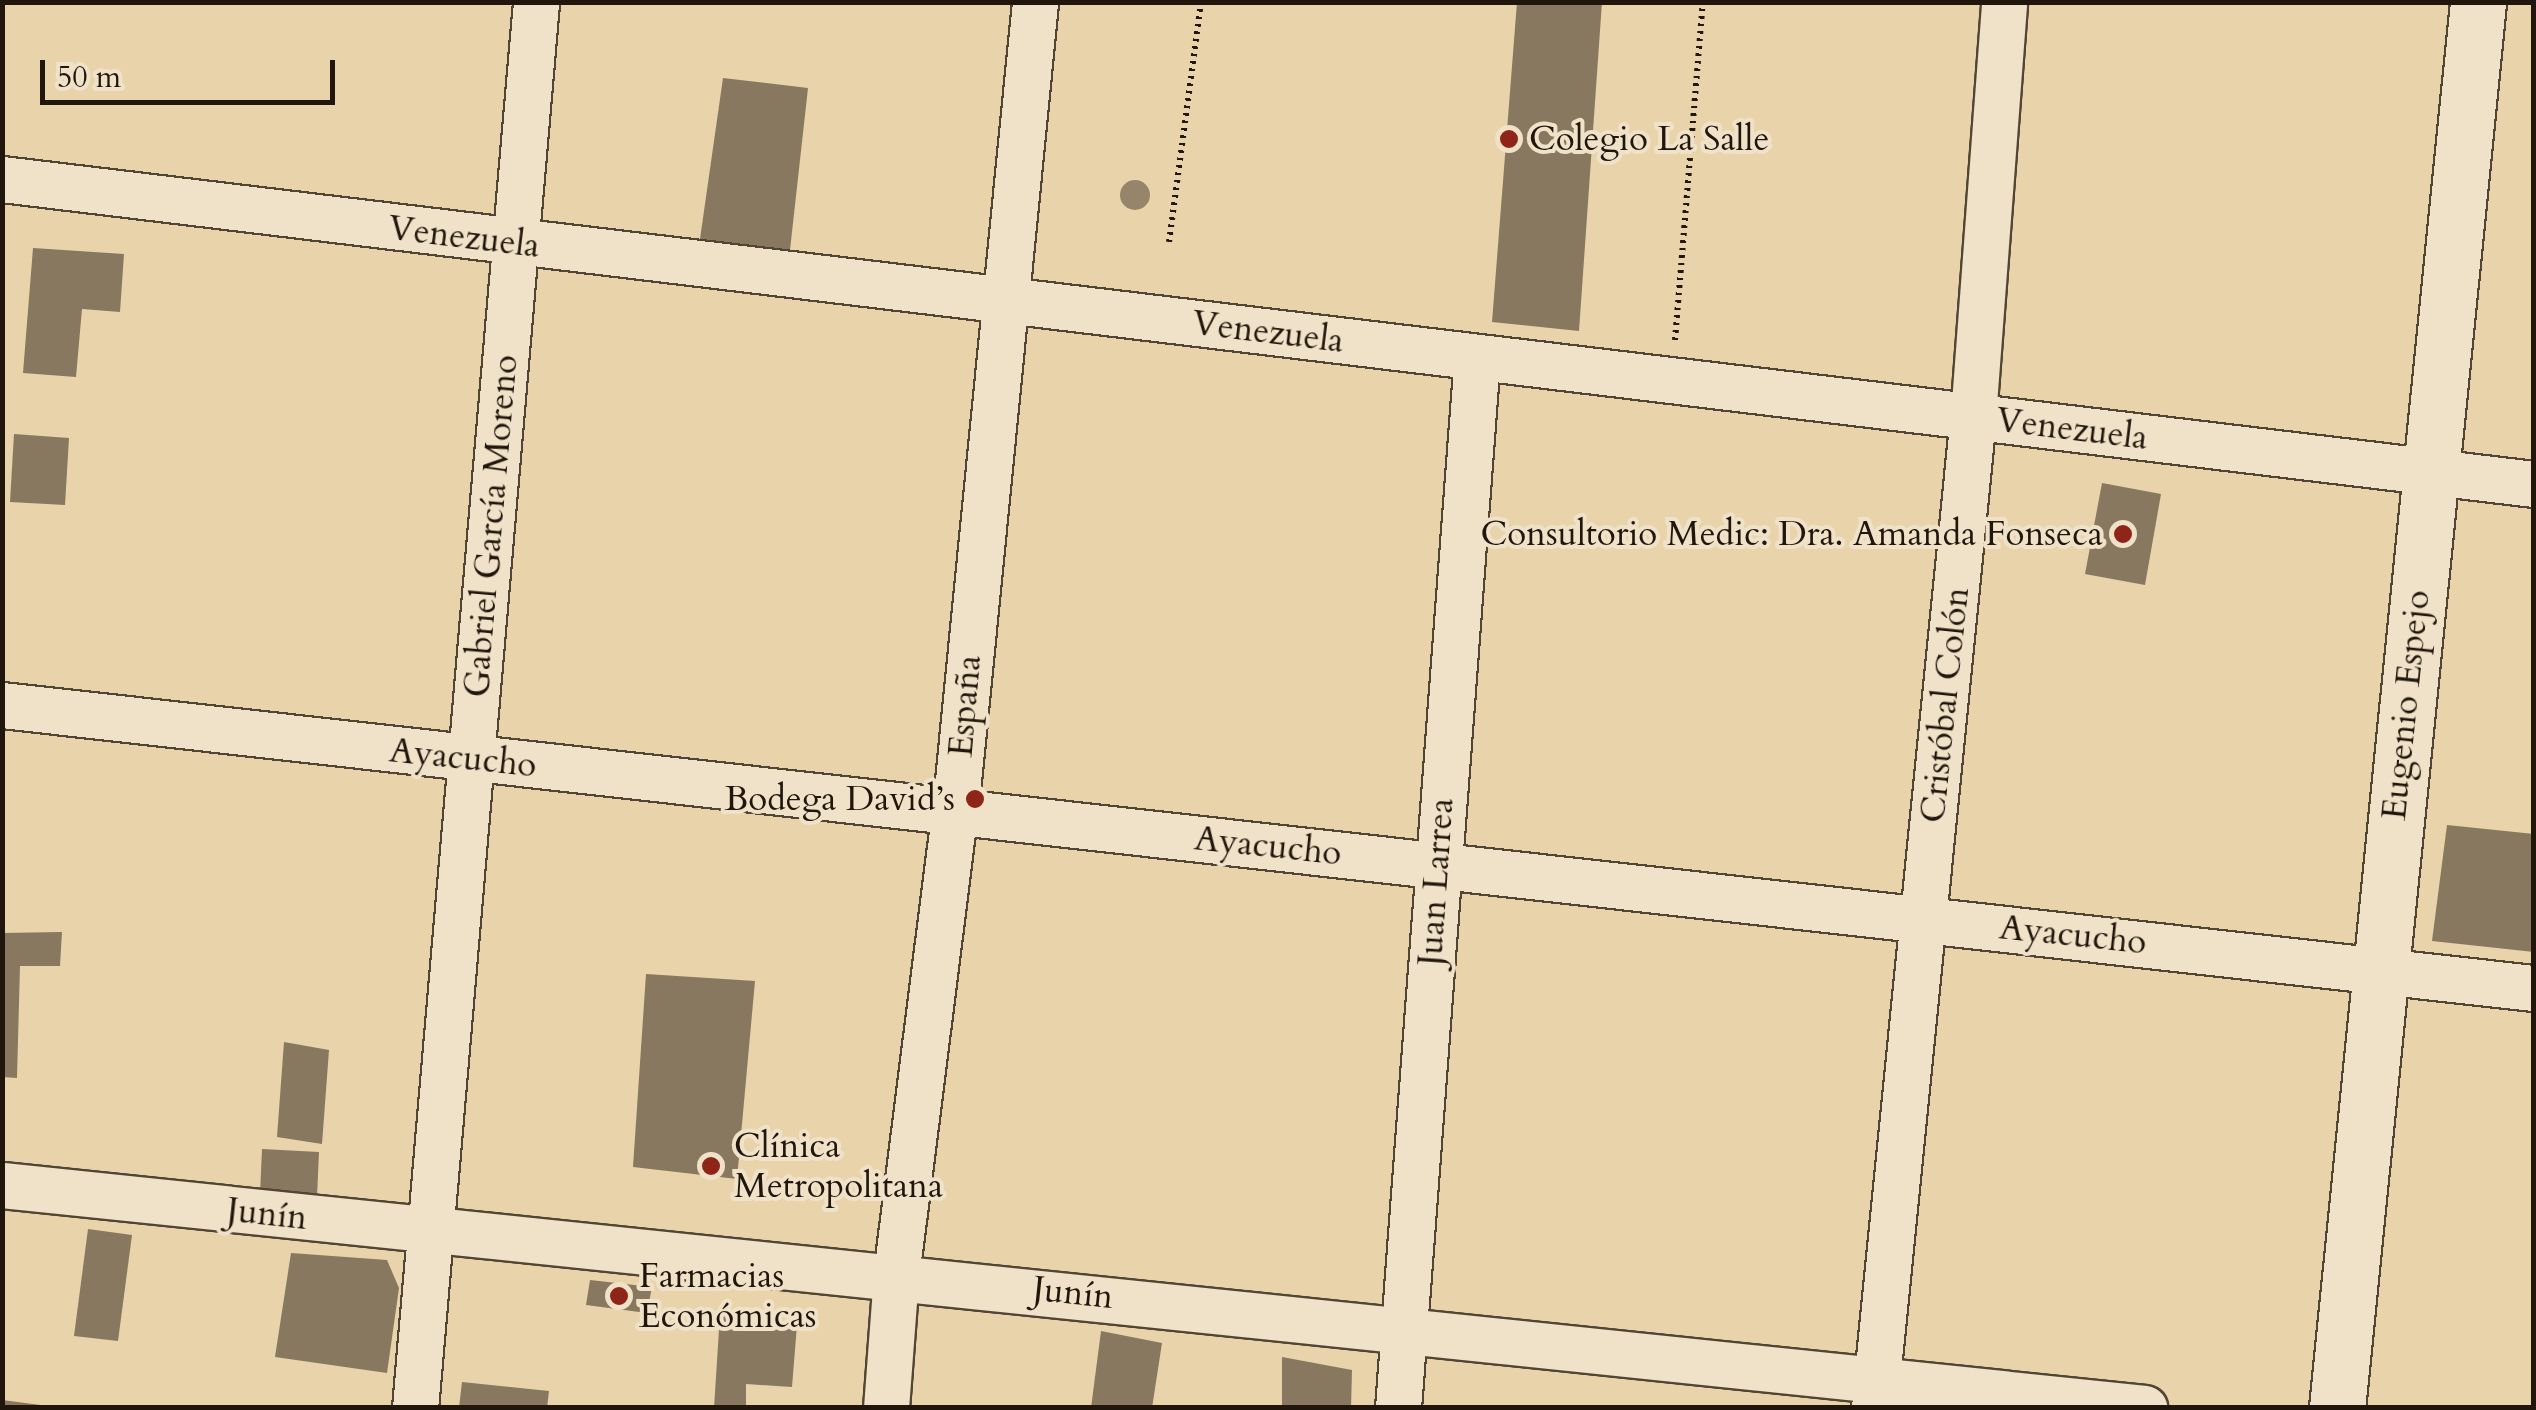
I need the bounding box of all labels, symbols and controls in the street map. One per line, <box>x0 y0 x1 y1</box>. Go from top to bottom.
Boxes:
scale bar <box>45 40 340 102</box>
text: 50 m <box>57 57 121 98</box>
place label: Colegio La Salle <box>1529 118 1769 160</box>
marker: Colegio La Salle <box>1498 128 1520 150</box>
street label: Venezuela <box>386 207 542 267</box>
street label: Venezuela <box>1190 302 1346 362</box>
street label: Gabriel García Moreno <box>455 353 527 699</box>
street label: Venezuela <box>1994 399 2150 459</box>
place label: Consultorio Medic: Dra. Amanda Fonseca <box>1480 513 2103 555</box>
marker: Consultorio Medic: Dra. Amanda Fonseca <box>2112 523 2134 545</box>
street label: Cristóbal Colón <box>1912 585 1978 825</box>
street label: Eugenio Espejo <box>2373 588 2439 822</box>
street label: España <box>940 653 990 759</box>
street label: Ayacucho <box>387 729 539 787</box>
place label: Bodega David’s <box>724 778 955 820</box>
marker: Bodega David’s <box>964 788 986 810</box>
street label: Juan Larrea <box>1409 797 1463 967</box>
street label: Ayacucho <box>1192 817 1344 875</box>
street label: Ayacucho <box>1997 906 2149 964</box>
place label: Clínica Metropolitana <box>734 1125 943 1207</box>
marker: Clínica Metropolitana <box>698 1153 724 1179</box>
street label: Junín <box>225 1189 309 1239</box>
place label: Farmacias Económicas <box>639 1255 817 1337</box>
street label: Junín <box>1031 1268 1115 1318</box>
marker: Farmacias Económicas <box>608 1285 630 1307</box>

